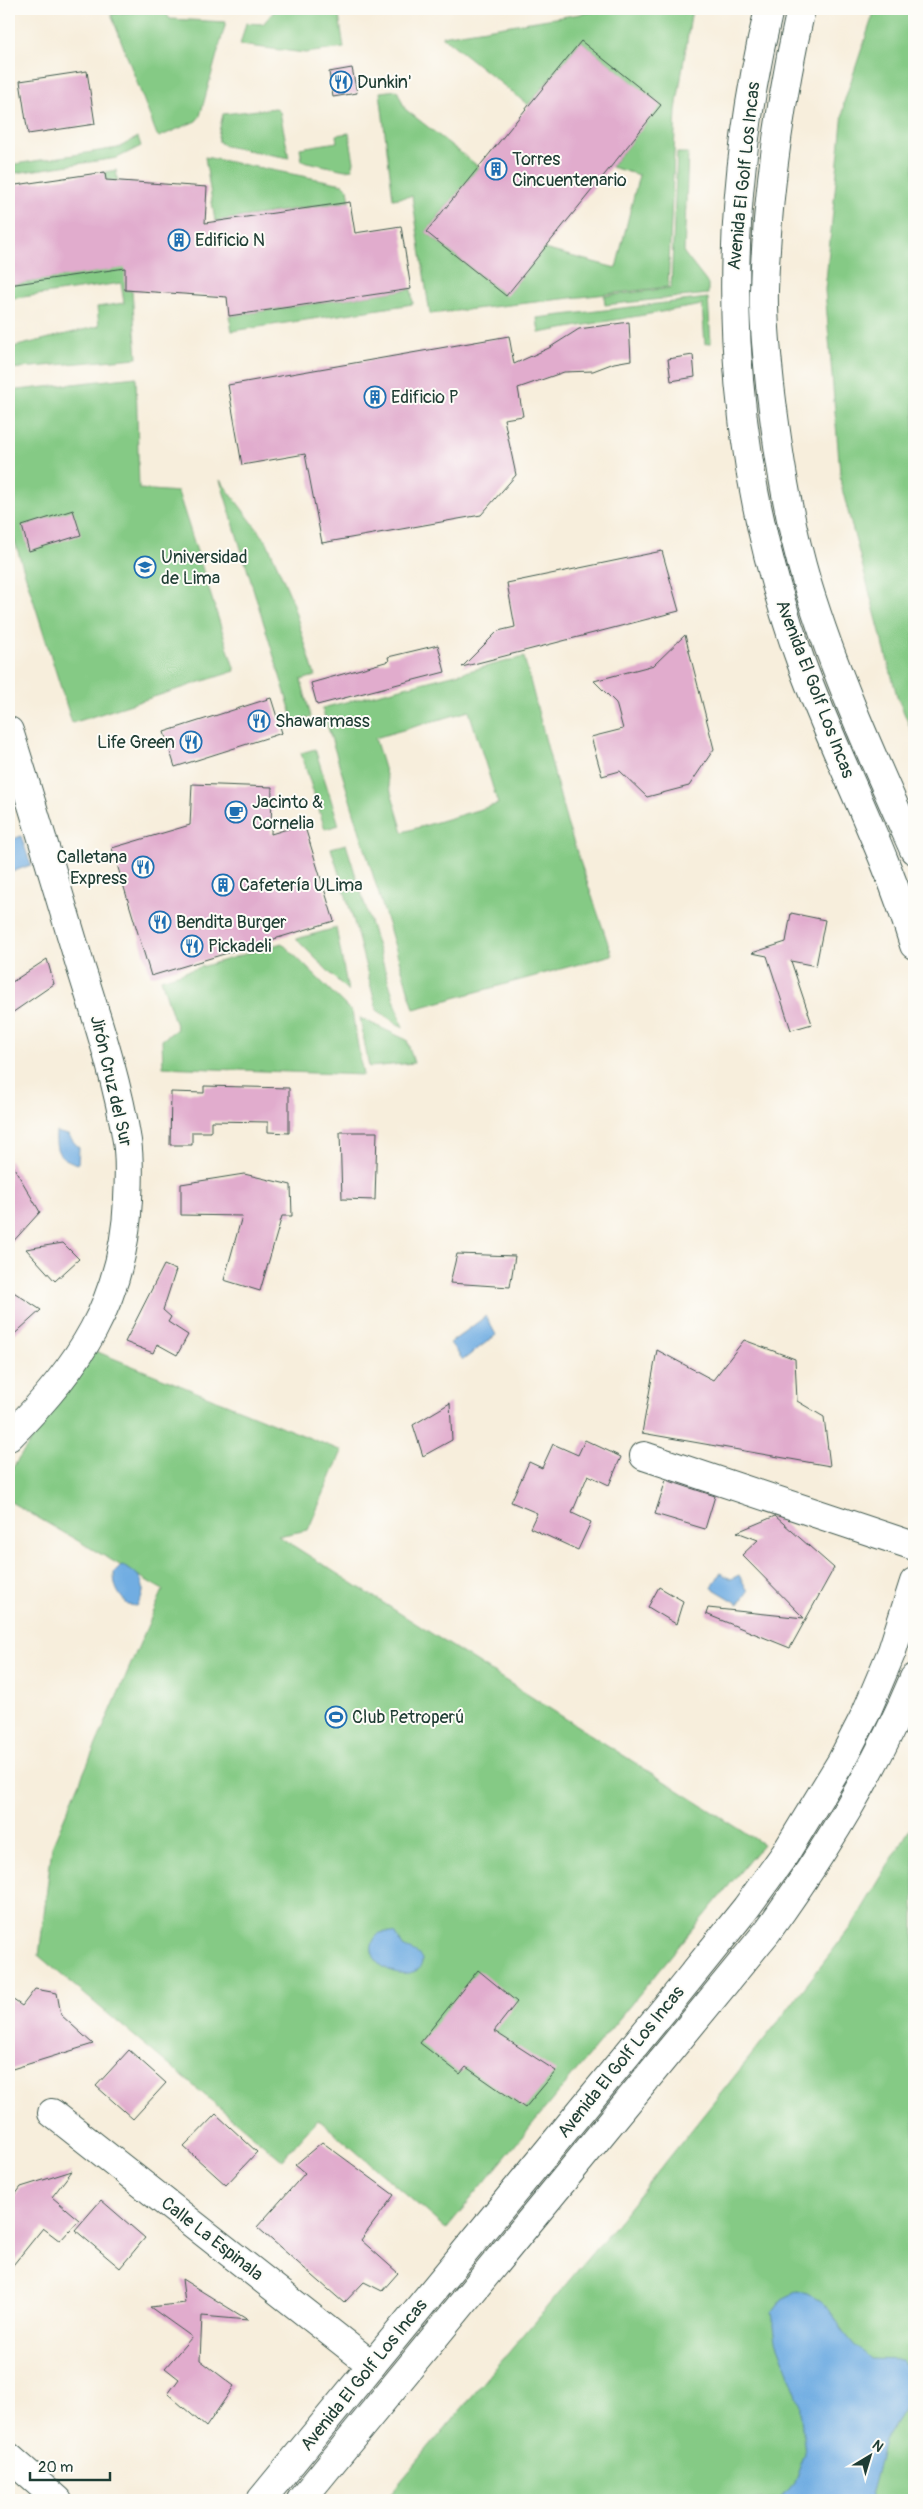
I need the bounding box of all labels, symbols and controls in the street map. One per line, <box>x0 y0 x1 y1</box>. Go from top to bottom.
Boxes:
restaurant icon: Dunkin' <box>329 70 353 94</box>
place label: Dunkin' <box>357 71 411 94</box>
street label: Avenida El Golf Los Incas <box>723 81 765 271</box>
place label: Torres Cincuentenario <box>512 148 627 192</box>
building icon: Torres Cincuentenario <box>484 157 508 181</box>
building icon: Edificio N <box>167 228 191 252</box>
place label: Edificio N <box>195 229 265 252</box>
building icon: Edificio P <box>363 385 387 409</box>
place label: Edificio P <box>391 386 459 409</box>
place label: Universidad de Lima <box>161 546 248 590</box>
school or university icon: Universidad de Lima <box>133 555 157 579</box>
street label: Avenida El Golf Los Incas <box>770 597 860 781</box>
restaurant icon: Shawarmass <box>247 709 271 733</box>
place label: Shawarmass <box>275 710 370 733</box>
restaurant icon: Life Green <box>179 730 203 754</box>
place label: Life Green <box>97 731 175 754</box>
place label: Jacinto & Cornelia <box>252 791 323 835</box>
cafe icon: Jacinto & Cornelia <box>224 800 248 824</box>
place label: Calletana Express <box>56 846 127 890</box>
restaurant icon: Calletana Express <box>131 855 155 879</box>
building icon: Cafetería ULima <box>211 873 235 897</box>
place label: Cafetería ULima <box>239 874 363 897</box>
restaurant icon: Bendita Burger <box>148 910 172 934</box>
place label: Bendita Burger <box>176 911 287 934</box>
restaurant icon: Pickadeli <box>180 934 204 958</box>
place label: Pickadeli <box>208 935 272 958</box>
street label: Jirón Cruz del Sur <box>85 1013 137 1149</box>
sports icon: Club Petroperú <box>324 1705 348 1729</box>
place label: Club Petroperú <box>352 1706 464 1729</box>
street label: Avenida El Golf Los Incas <box>553 1981 689 2143</box>
street label: Calle La Espinala <box>156 2192 268 2286</box>
street label: Avenida El Golf Los Incas <box>296 2294 432 2456</box>
north arrow <box>846 2432 896 2482</box>
text: N <box>869 2437 887 2456</box>
scale bar <box>30 2449 110 2481</box>
text: 20 m <box>38 2458 73 2477</box>

